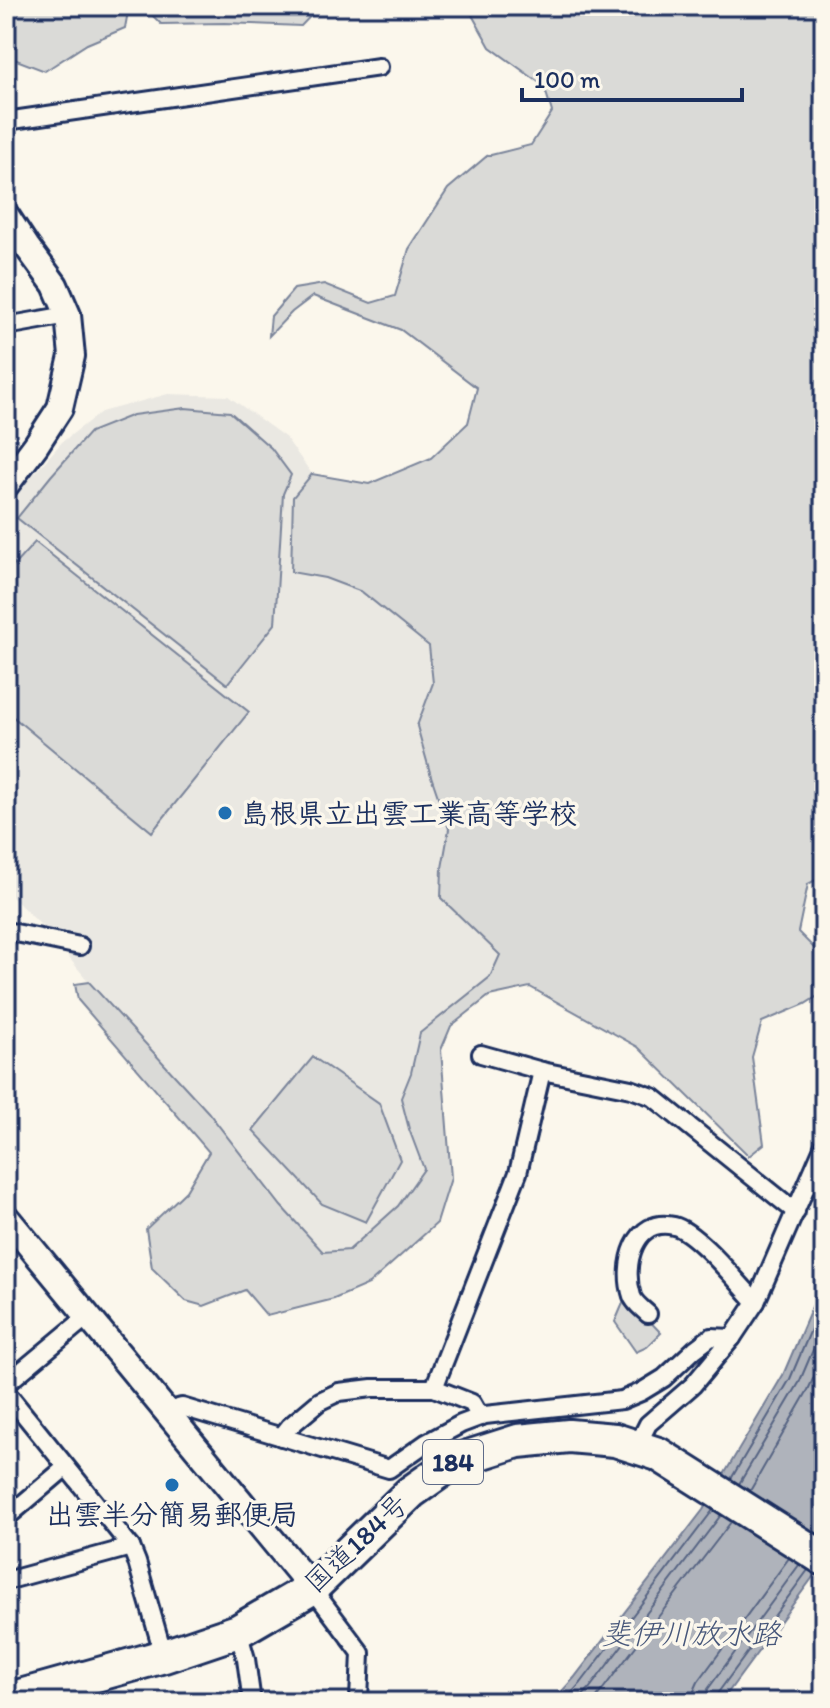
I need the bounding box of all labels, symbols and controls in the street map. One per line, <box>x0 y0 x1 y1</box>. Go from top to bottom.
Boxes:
scale bar <box>522 52 742 102</box>
text: 100 m <box>534 65 600 94</box>
place label: 島根県立出雲工業高等学校 <box>241 796 577 830</box>
marker: 島根県立出雲工業高等学校 <box>216 804 234 822</box>
road number: 184 <box>423 1440 483 1484</box>
marker: 出雲半分簡易郵便局 <box>163 1476 181 1494</box>
street label: 国道184号 <box>297 1487 415 1599</box>
place label: 出雲半分簡易郵便局 <box>46 1497 298 1531</box>
water label: 斐伊川放水路 <box>601 1615 783 1652</box>

